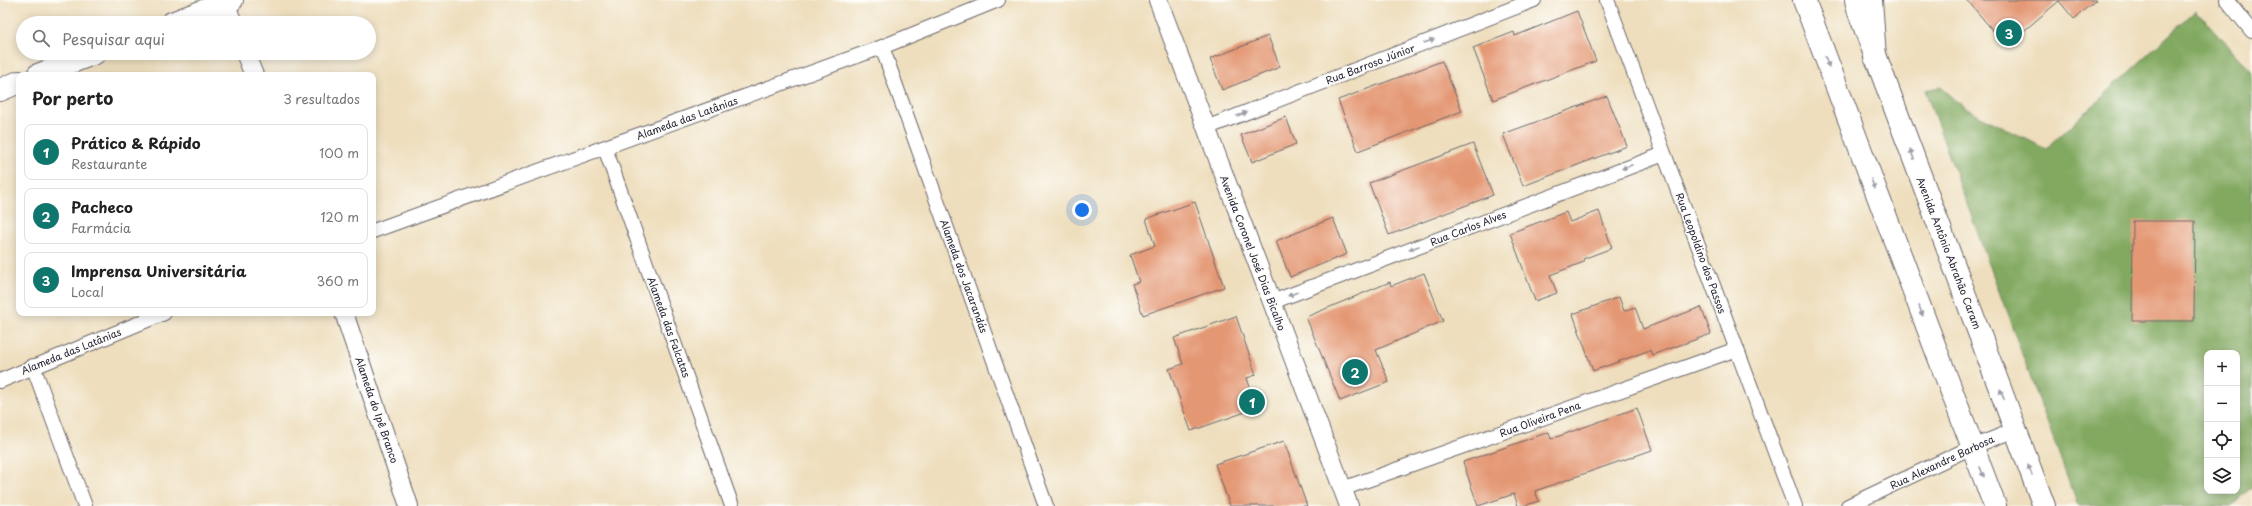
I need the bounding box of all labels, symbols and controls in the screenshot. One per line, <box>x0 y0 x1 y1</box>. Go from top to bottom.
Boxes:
search box <box>16 16 376 60</box>
pin: 3 <box>1996 18 2022 48</box>
icon: search <box>30 27 52 49</box>
text: Pesquisar aqui <box>62 27 165 50</box>
one-way arrow <box>1423 38 1434 44</box>
street label: Rua Barroso Júnior <box>1323 40 1417 87</box>
one-way arrow <box>1825 57 1831 69</box>
text: Por perto <box>32 85 113 111</box>
text: 3 resultados <box>283 89 360 108</box>
street label: Alameda das Latânias <box>634 92 740 143</box>
one-way arrow <box>1237 110 1249 116</box>
text: Prático & Rápido <box>71 131 201 154</box>
text: 1 <box>43 143 49 162</box>
text: 100 m <box>319 143 359 162</box>
one-way arrow <box>1908 147 1914 159</box>
text: Restaurante <box>71 154 147 173</box>
one-way arrow <box>1621 165 1633 171</box>
street label: Avenida Coronel José Dias Bicalho <box>1217 173 1290 333</box>
street label: Avenida Antônio Abrahão Caram <box>1913 175 1985 331</box>
one-way arrow <box>1871 178 1877 190</box>
street label: Rua Leopoldino dos Passos <box>1673 190 1730 316</box>
text: Pacheco <box>71 195 133 218</box>
your location <box>1072 200 1092 220</box>
street label: Rua Carlos Alves <box>1428 206 1508 249</box>
text: 2 <box>41 207 51 226</box>
text: 120 m <box>320 207 359 226</box>
street label: Alameda dos Jacarandás <box>937 217 992 335</box>
text: Farmácia <box>71 218 131 237</box>
one-way arrow <box>1408 246 1420 252</box>
text: Imprensa Universitária <box>71 259 246 282</box>
text: 3 <box>42 271 50 290</box>
text: 360 m <box>316 271 359 290</box>
street label: Alameda das Falcatas <box>644 274 695 380</box>
text: Local <box>71 282 104 301</box>
one-way arrow <box>1286 292 1298 298</box>
one-way arrow <box>1919 305 1925 317</box>
street label: Alameda das Latânias <box>18 323 124 378</box>
map controls <box>2204 350 2240 494</box>
button: + <box>2204 350 2240 386</box>
street label: Alameda do Ipê Branco <box>352 355 403 465</box>
pin: 2 <box>1342 357 1368 387</box>
button: − <box>2204 386 2240 422</box>
pin: 1 <box>1239 387 1265 417</box>
one-way arrow <box>1998 387 2004 399</box>
street label: Rua Oliveira Pena <box>1497 397 1583 440</box>
button: locate <box>2204 422 2240 458</box>
street label: Rua Alexandre Barbosa <box>1887 430 1997 492</box>
button: layers <box>2204 458 2240 494</box>
one-way arrow <box>2027 463 2033 475</box>
one-way arrow <box>1979 466 1985 478</box>

